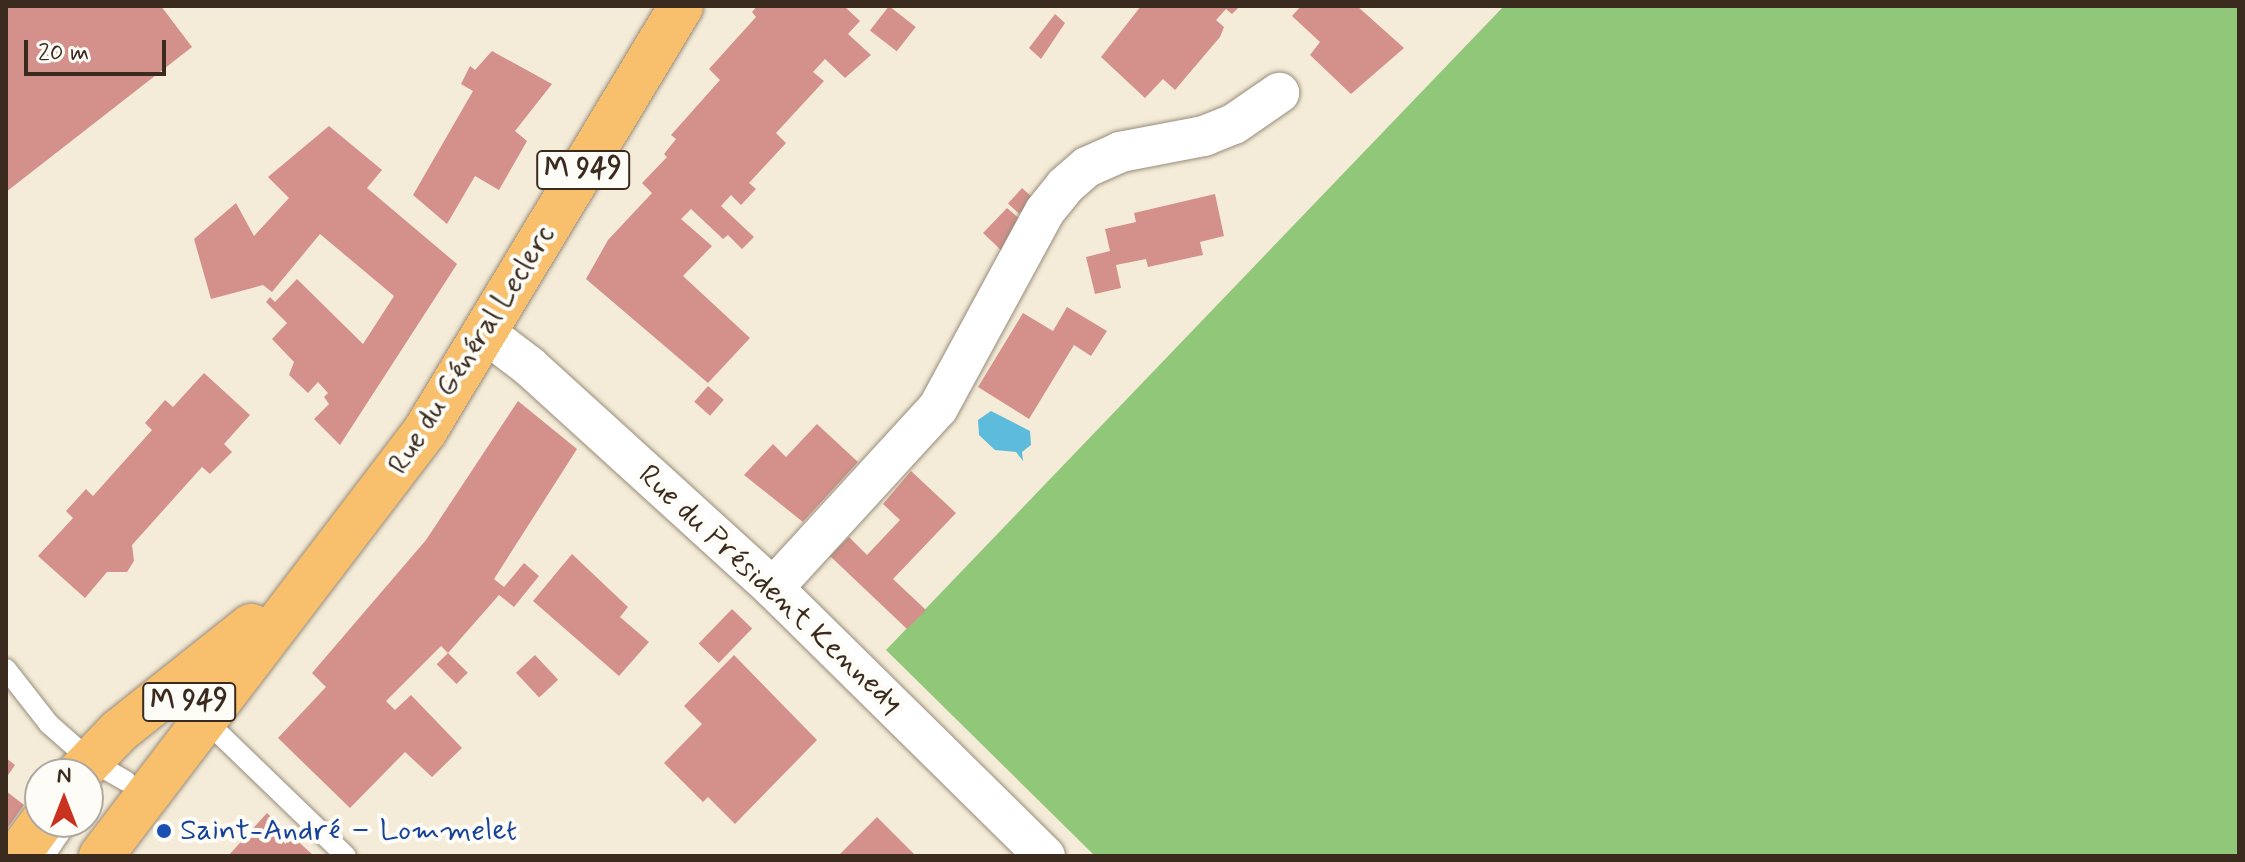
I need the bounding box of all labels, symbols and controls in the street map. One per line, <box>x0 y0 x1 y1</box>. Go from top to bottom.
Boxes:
scale bar <box>28 24 170 74</box>
text: 20 m <box>38 38 89 69</box>
road number: M 949 <box>535 146 631 194</box>
street label: Rue du Général Leclerc <box>381 219 563 481</box>
street label: Rue du Président Kennedy <box>631 458 909 722</box>
road number: M 949 <box>141 678 237 726</box>
north arrow <box>24 758 104 838</box>
text: N <box>57 762 71 790</box>
place label: Saint-André – Lommelet <box>180 813 517 849</box>
marker: Saint-André – Lommelet <box>155 822 173 840</box>

